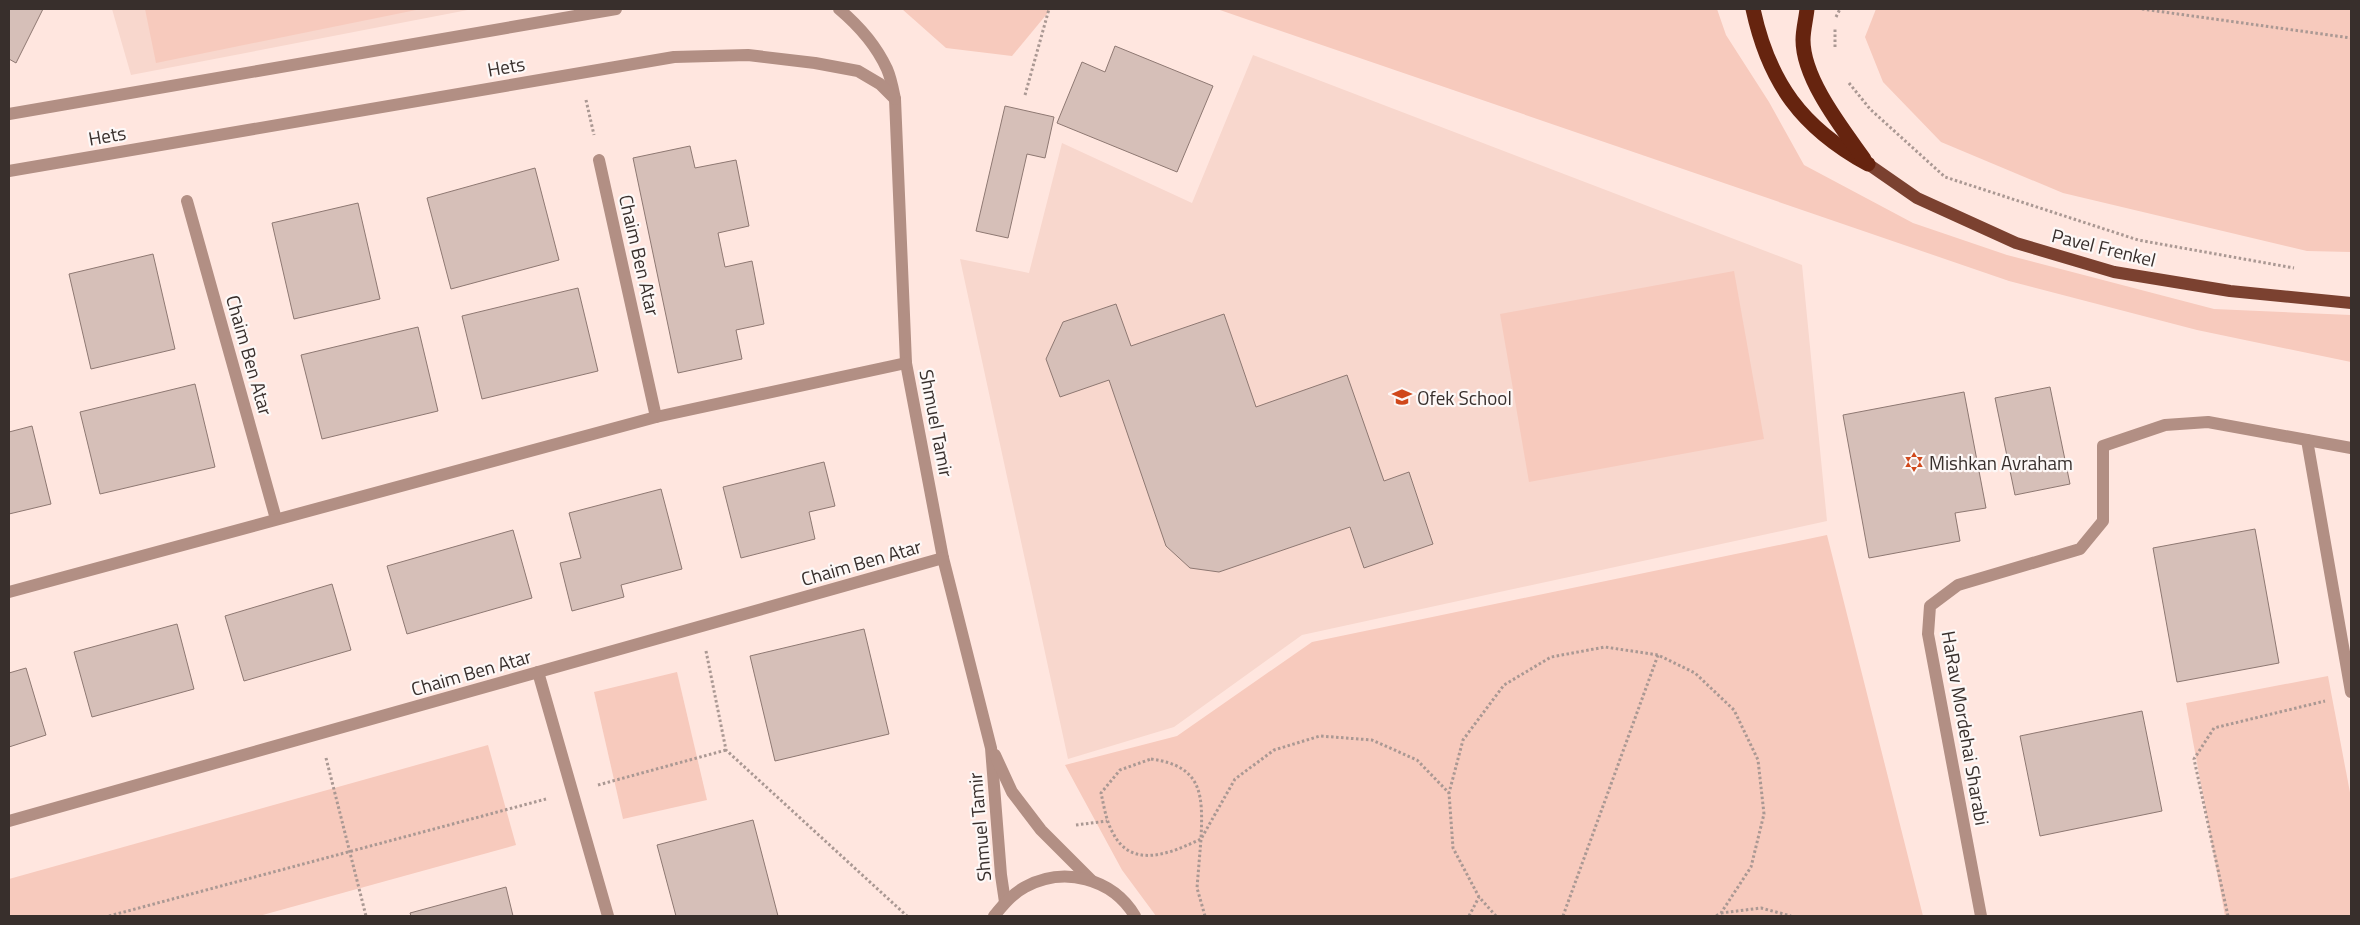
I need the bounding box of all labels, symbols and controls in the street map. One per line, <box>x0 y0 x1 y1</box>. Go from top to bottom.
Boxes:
street label: Hets <box>485 48 527 84</box>
street label: Hets <box>86 117 128 153</box>
street label: Chaim Ben Atar <box>612 191 668 319</box>
street label: Pavel Frenkel <box>2049 220 2159 274</box>
street label: Chaim Ben Atar <box>219 292 281 419</box>
street label: Shmuel Tamir <box>912 367 962 480</box>
place label: Ofek School <box>1417 383 1512 412</box>
school or university icon: Ofek School <box>1391 386 1413 408</box>
place label: Mishkan Avraham <box>1929 448 2073 477</box>
synagogue icon: Mishkan Avraham <box>1903 451 1925 473</box>
street label: Chaim Ben Atar <box>798 531 925 593</box>
street label: HaRav Mordehai Sharabi <box>1935 628 1997 828</box>
street label: Chaim Ben Atar <box>408 641 535 703</box>
street label: Shmuel Tamir <box>960 771 998 883</box>

